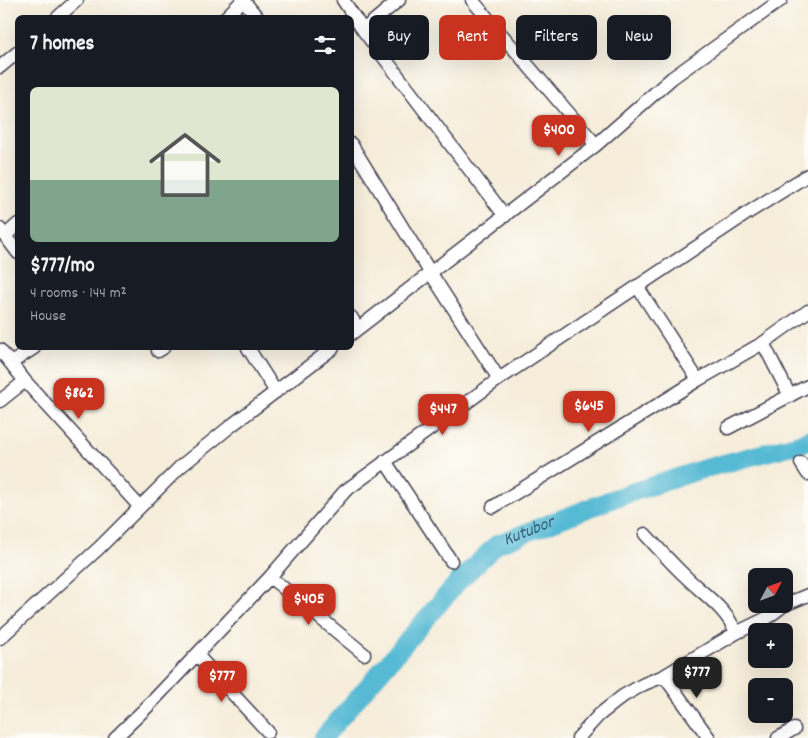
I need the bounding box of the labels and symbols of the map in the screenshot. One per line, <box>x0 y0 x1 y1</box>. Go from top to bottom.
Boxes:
pin: $400 <box>529 114 589 157</box>
pin: $862 <box>49 378 109 420</box>
pin: $645 <box>559 390 619 433</box>
pin: $447 <box>413 394 473 436</box>
water label: Kutubor <box>500 509 560 553</box>
north arrow <box>748 568 792 612</box>
pin: $405 <box>279 584 339 626</box>
pin: $777 <box>667 656 727 699</box>
pin: $777 <box>192 660 252 703</box>

